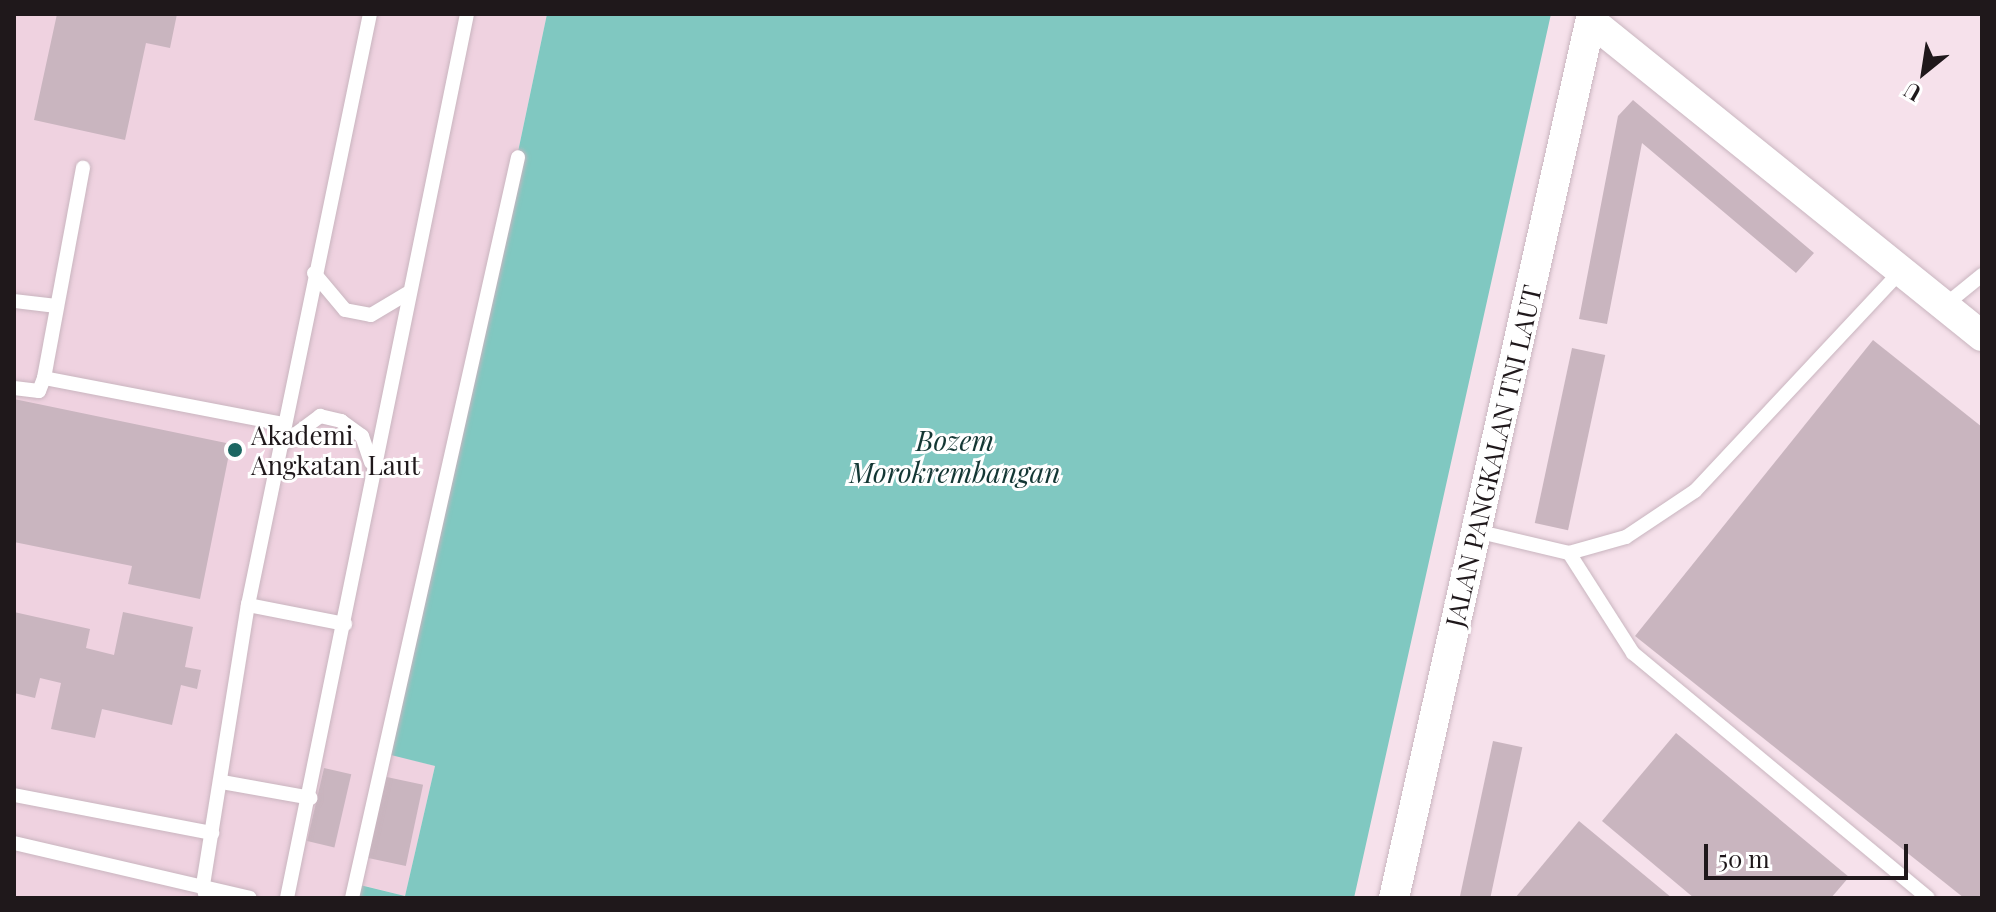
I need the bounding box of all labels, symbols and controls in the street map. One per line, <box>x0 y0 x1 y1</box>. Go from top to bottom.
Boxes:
north arrow <box>1884 32 1964 112</box>
text: U <box>1898 76 1926 110</box>
street label: JALAN PANGKALAN TNI LAUT <box>1438 282 1548 630</box>
place label: Akademi Angkatan Laut <box>251 419 420 480</box>
water label: Bozem Morokrembangan <box>849 423 1061 489</box>
marker: Akademi Angkatan Laut <box>226 441 244 459</box>
scale bar <box>1708 828 1912 878</box>
text: 50 m <box>1718 842 1770 874</box>

